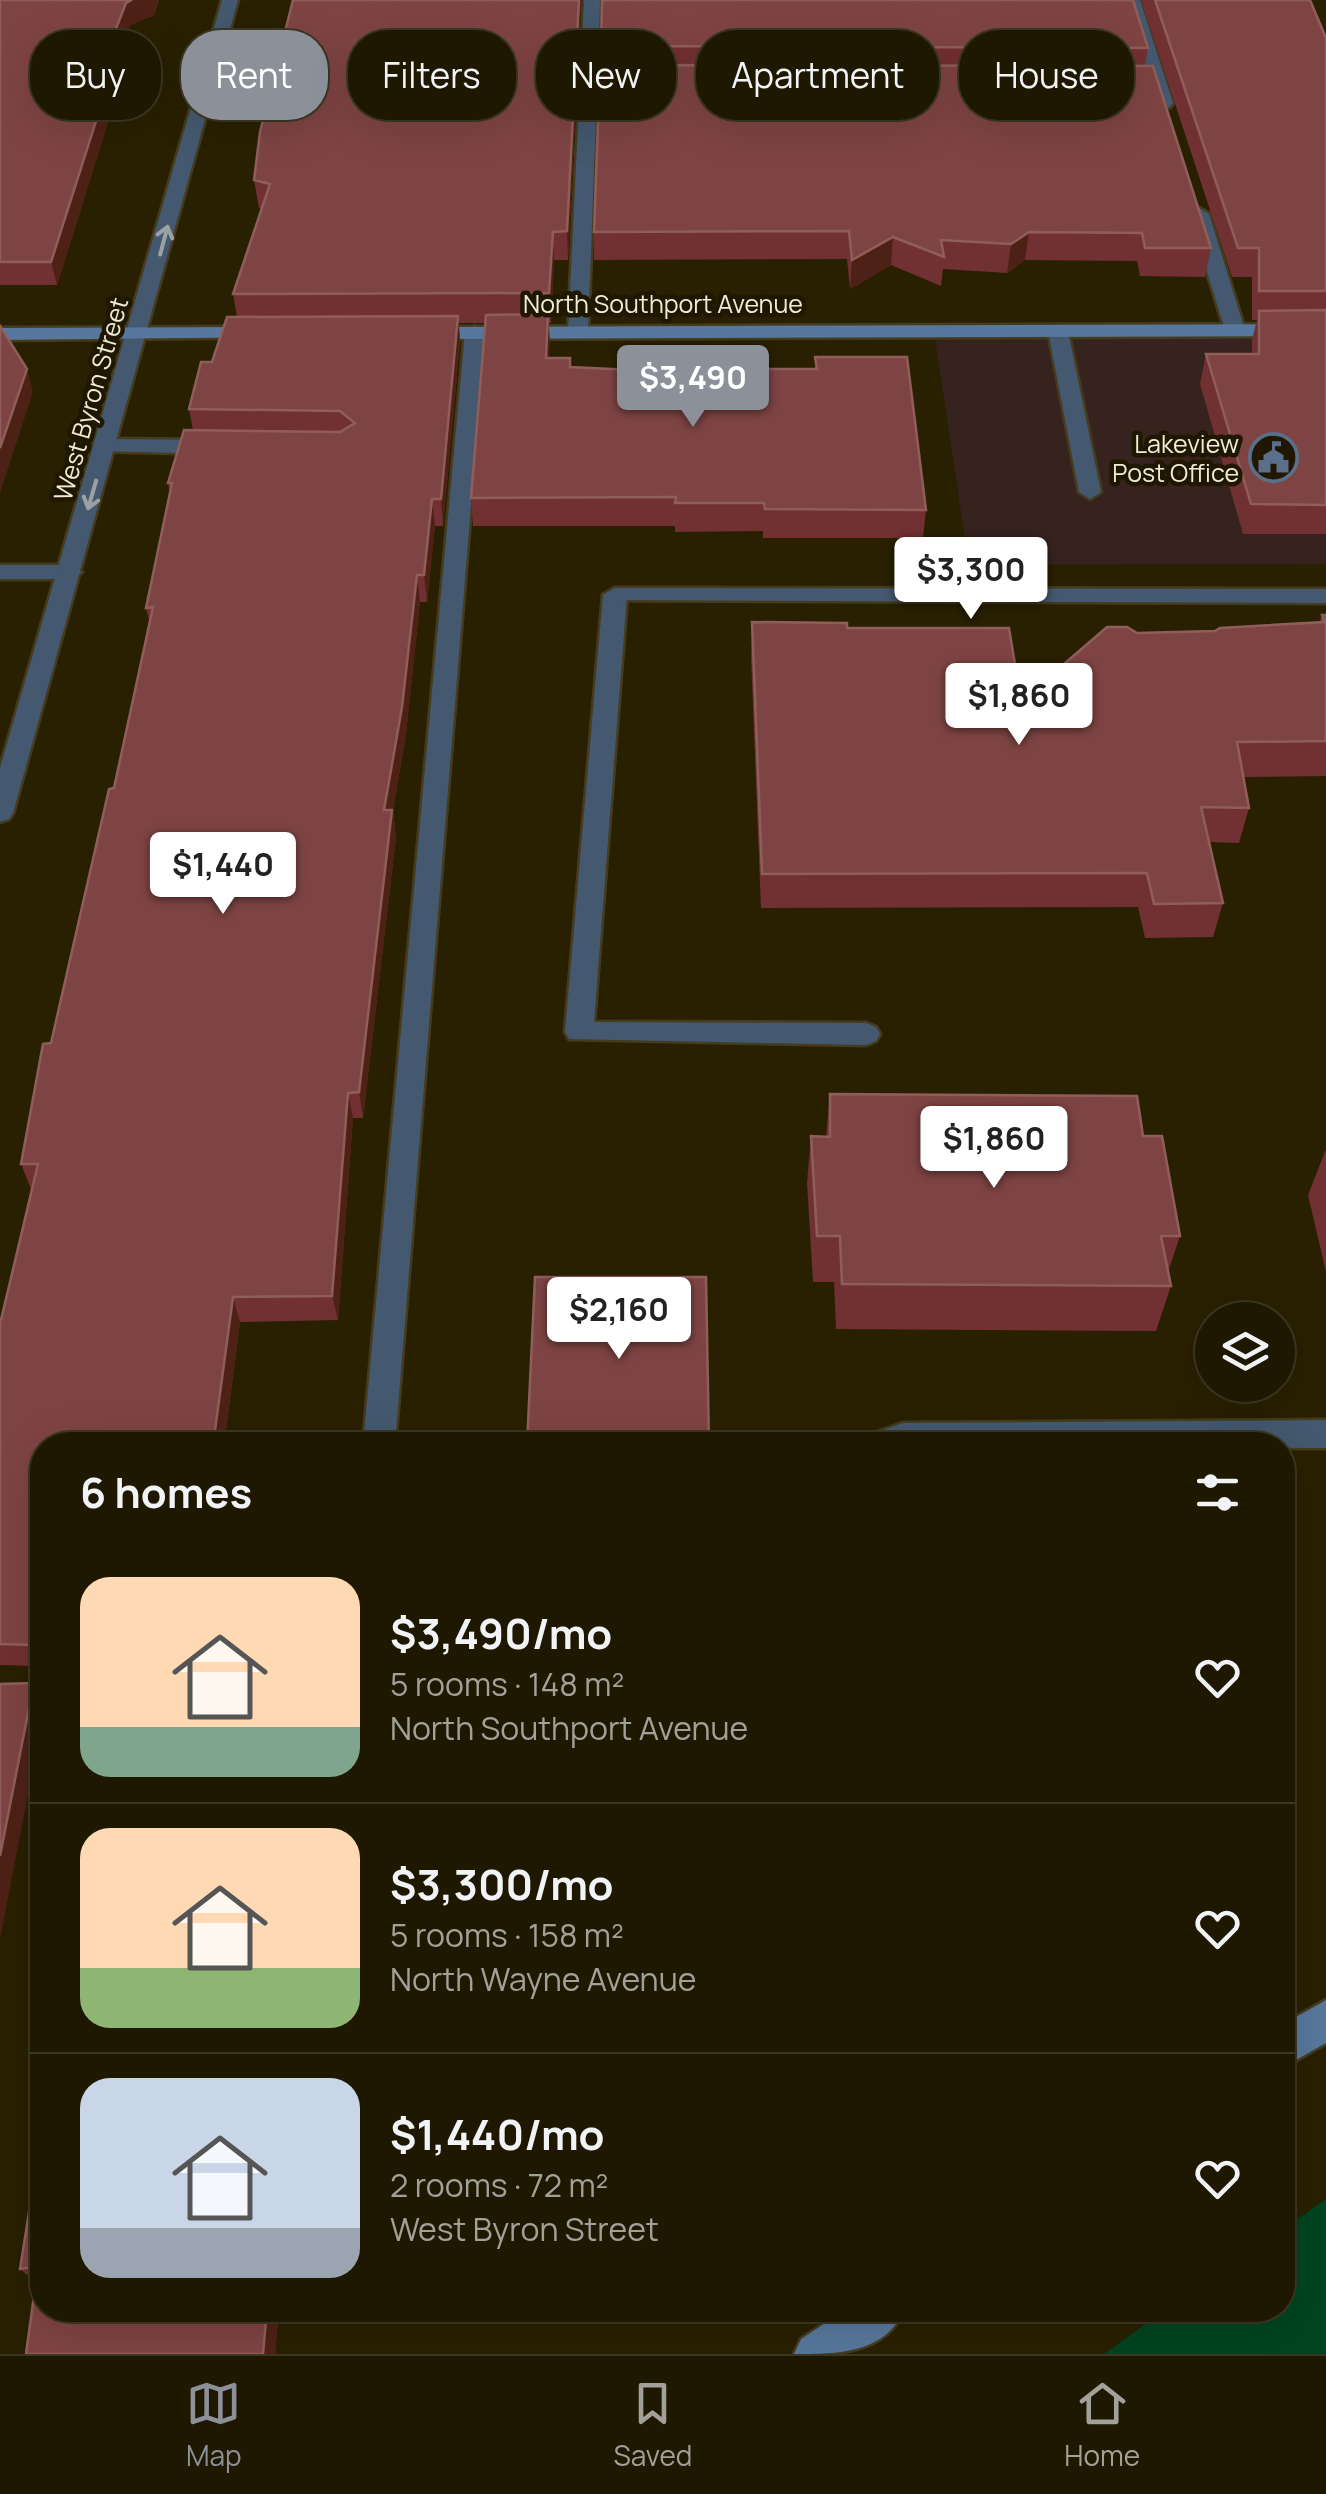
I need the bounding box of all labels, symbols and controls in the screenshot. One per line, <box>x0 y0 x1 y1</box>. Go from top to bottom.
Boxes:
chip: Buy <box>30 30 161 120</box>
chip: Rent <box>181 30 328 120</box>
chip: Filters <box>348 30 516 120</box>
chip: New <box>536 30 676 120</box>
chip: Apartment <box>696 30 939 120</box>
chip: House <box>959 30 1134 120</box>
one-way arrow <box>156 224 175 256</box>
street label: North Southport Avenue <box>523 286 803 321</box>
street label: West Byron Street <box>45 293 136 505</box>
pin: $3,490 <box>612 345 774 430</box>
text: $3,490 <box>639 355 747 399</box>
place label: Lakeview Post Office <box>1112 426 1239 490</box>
public building icon: Lakeview Post Office <box>1248 432 1300 484</box>
one-way arrow <box>82 478 100 510</box>
pin: $3,300 <box>890 537 1052 622</box>
text: $3,300 <box>916 547 1026 591</box>
pin: $1,860 <box>938 663 1100 748</box>
text: $1,860 <box>967 673 1071 717</box>
pin: $1,440 <box>142 832 304 917</box>
text: $1,440 <box>172 842 274 886</box>
pin: $1,860 <box>913 1106 1075 1191</box>
text: $1,860 <box>942 1116 1046 1160</box>
pin: $2,160 <box>538 1277 700 1362</box>
text: $2,160 <box>569 1287 669 1331</box>
map controls <box>1195 1302 1295 1402</box>
button: layers <box>1195 1302 1295 1402</box>
text: 6 homes <box>80 1463 252 1521</box>
icon: filters <box>1190 1465 1245 1520</box>
text: $3,490/mo <box>390 1604 612 1662</box>
icon: home <box>160 1617 280 1737</box>
icon: heart <box>1190 1650 1245 1705</box>
text: 5 rooms · 148 m² <box>390 1662 624 1706</box>
text: North Southport Avenue <box>390 1706 748 1750</box>
text: $3,300/mo <box>390 1855 614 1913</box>
icon: home <box>160 1868 280 1988</box>
icon: heart <box>1190 1901 1245 1956</box>
text: 5 rooms · 158 m² <box>390 1913 624 1957</box>
text: North Wayne Avenue <box>390 1957 696 2001</box>
text: $1,440/mo <box>390 2105 604 2163</box>
icon: home <box>160 2118 280 2238</box>
icon: heart <box>1190 2151 1245 2206</box>
text: 2 rooms · 72 m² <box>390 2163 608 2207</box>
text: West Byron Street <box>390 2207 659 2251</box>
tab: Map <box>186 2376 242 2474</box>
tab: Saved <box>614 2376 692 2474</box>
tab: Home <box>1064 2376 1140 2474</box>

